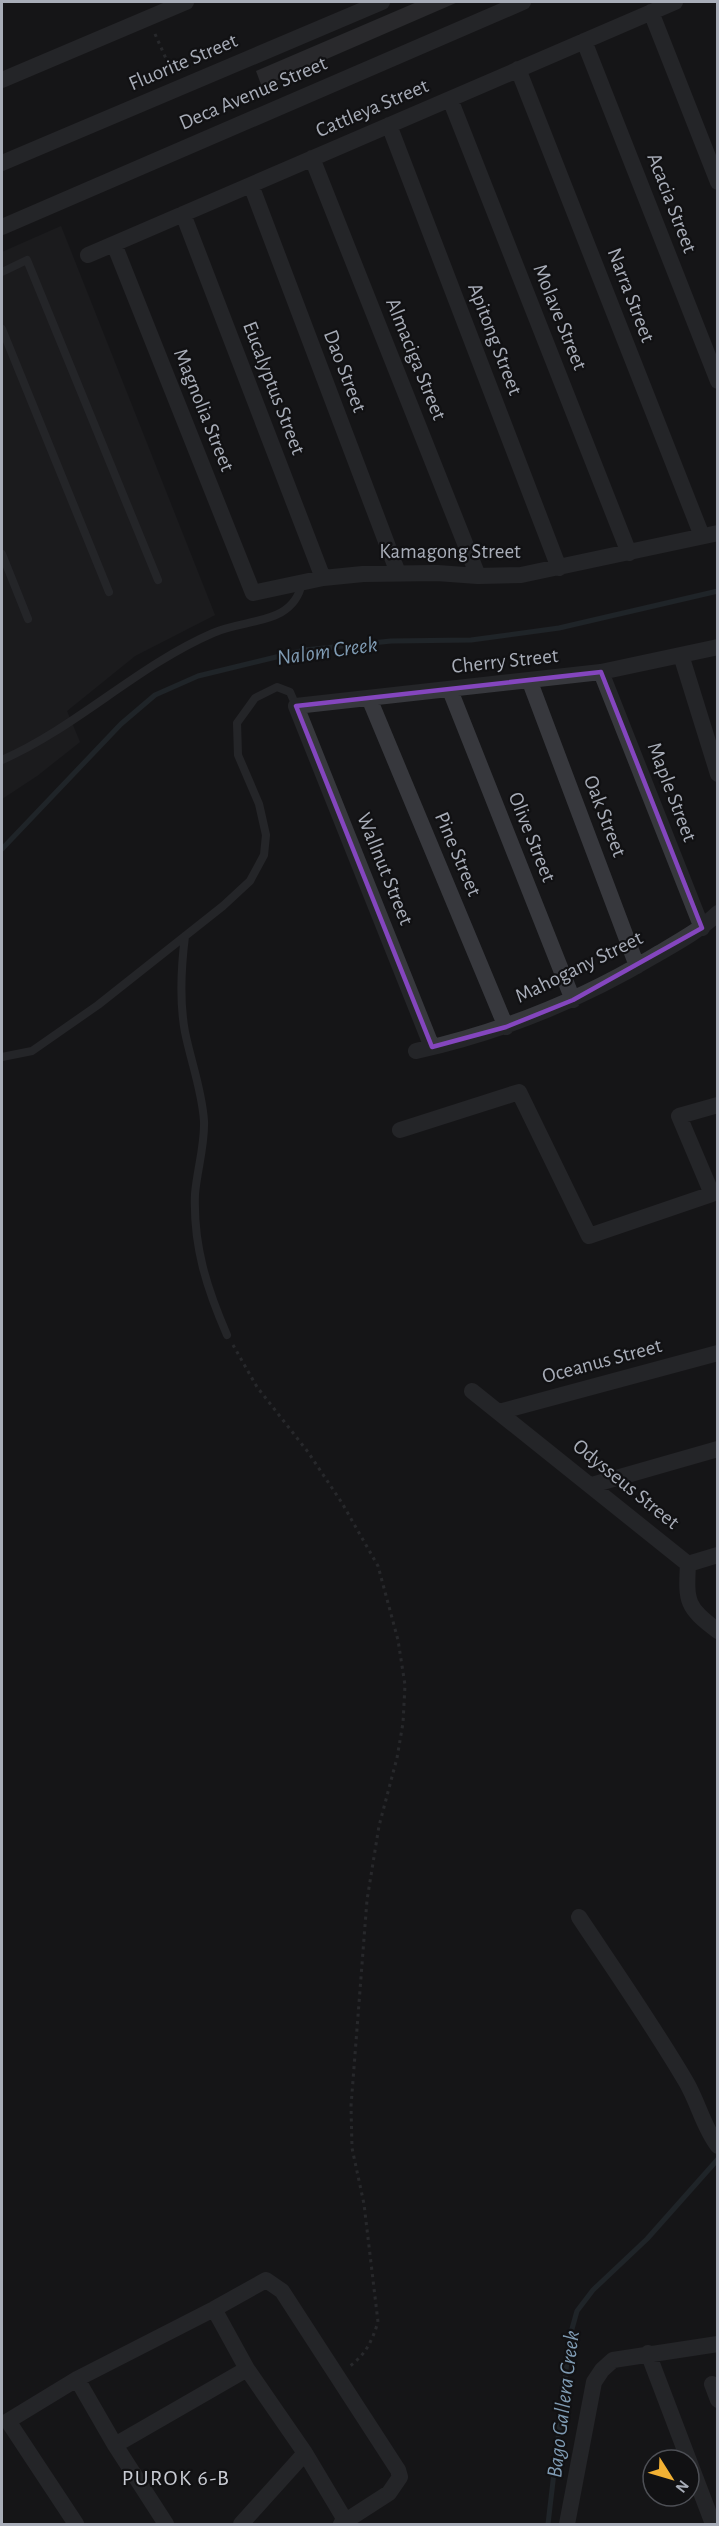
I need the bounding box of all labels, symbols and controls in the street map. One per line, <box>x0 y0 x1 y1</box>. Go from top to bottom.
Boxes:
street label: Fluorite Street <box>126 30 241 94</box>
street label: Deca Avenue Street <box>176 52 330 134</box>
street label: Cattleya Street <box>313 75 432 141</box>
street label: Acacia Street <box>643 150 701 256</box>
street label: Narra Street <box>603 245 659 345</box>
street label: Molave Street <box>529 261 591 373</box>
street label: Apitong Street <box>464 280 526 398</box>
street label: Almaciga Street <box>382 295 450 423</box>
street label: Eucalyptus Street <box>239 318 309 458</box>
street label: Dao Street <box>320 327 370 415</box>
street label: Magnolia Street <box>170 346 238 475</box>
street label: Kamagong Street <box>379 541 521 562</box>
water label: Nalom Creek <box>275 633 379 669</box>
street label: Cherry Street <box>451 645 560 677</box>
street label: Maple Street <box>643 739 701 845</box>
street label: Oak Street <box>580 772 630 860</box>
street label: Olive Street <box>505 789 560 885</box>
street label: Pine Street <box>431 809 485 900</box>
street label: Wallnut Street <box>353 810 417 928</box>
street label: Mahogany Street <box>512 927 646 1007</box>
street label: Oceanus Street <box>540 1335 664 1387</box>
street label: Odysseus Street <box>569 1435 683 1533</box>
water label: Bago Gallera Creek <box>543 2329 583 2479</box>
north arrow <box>641 2448 701 2508</box>
district label: PUROK 6-B <box>122 2467 230 2489</box>
text: N <box>672 2477 692 2496</box>

